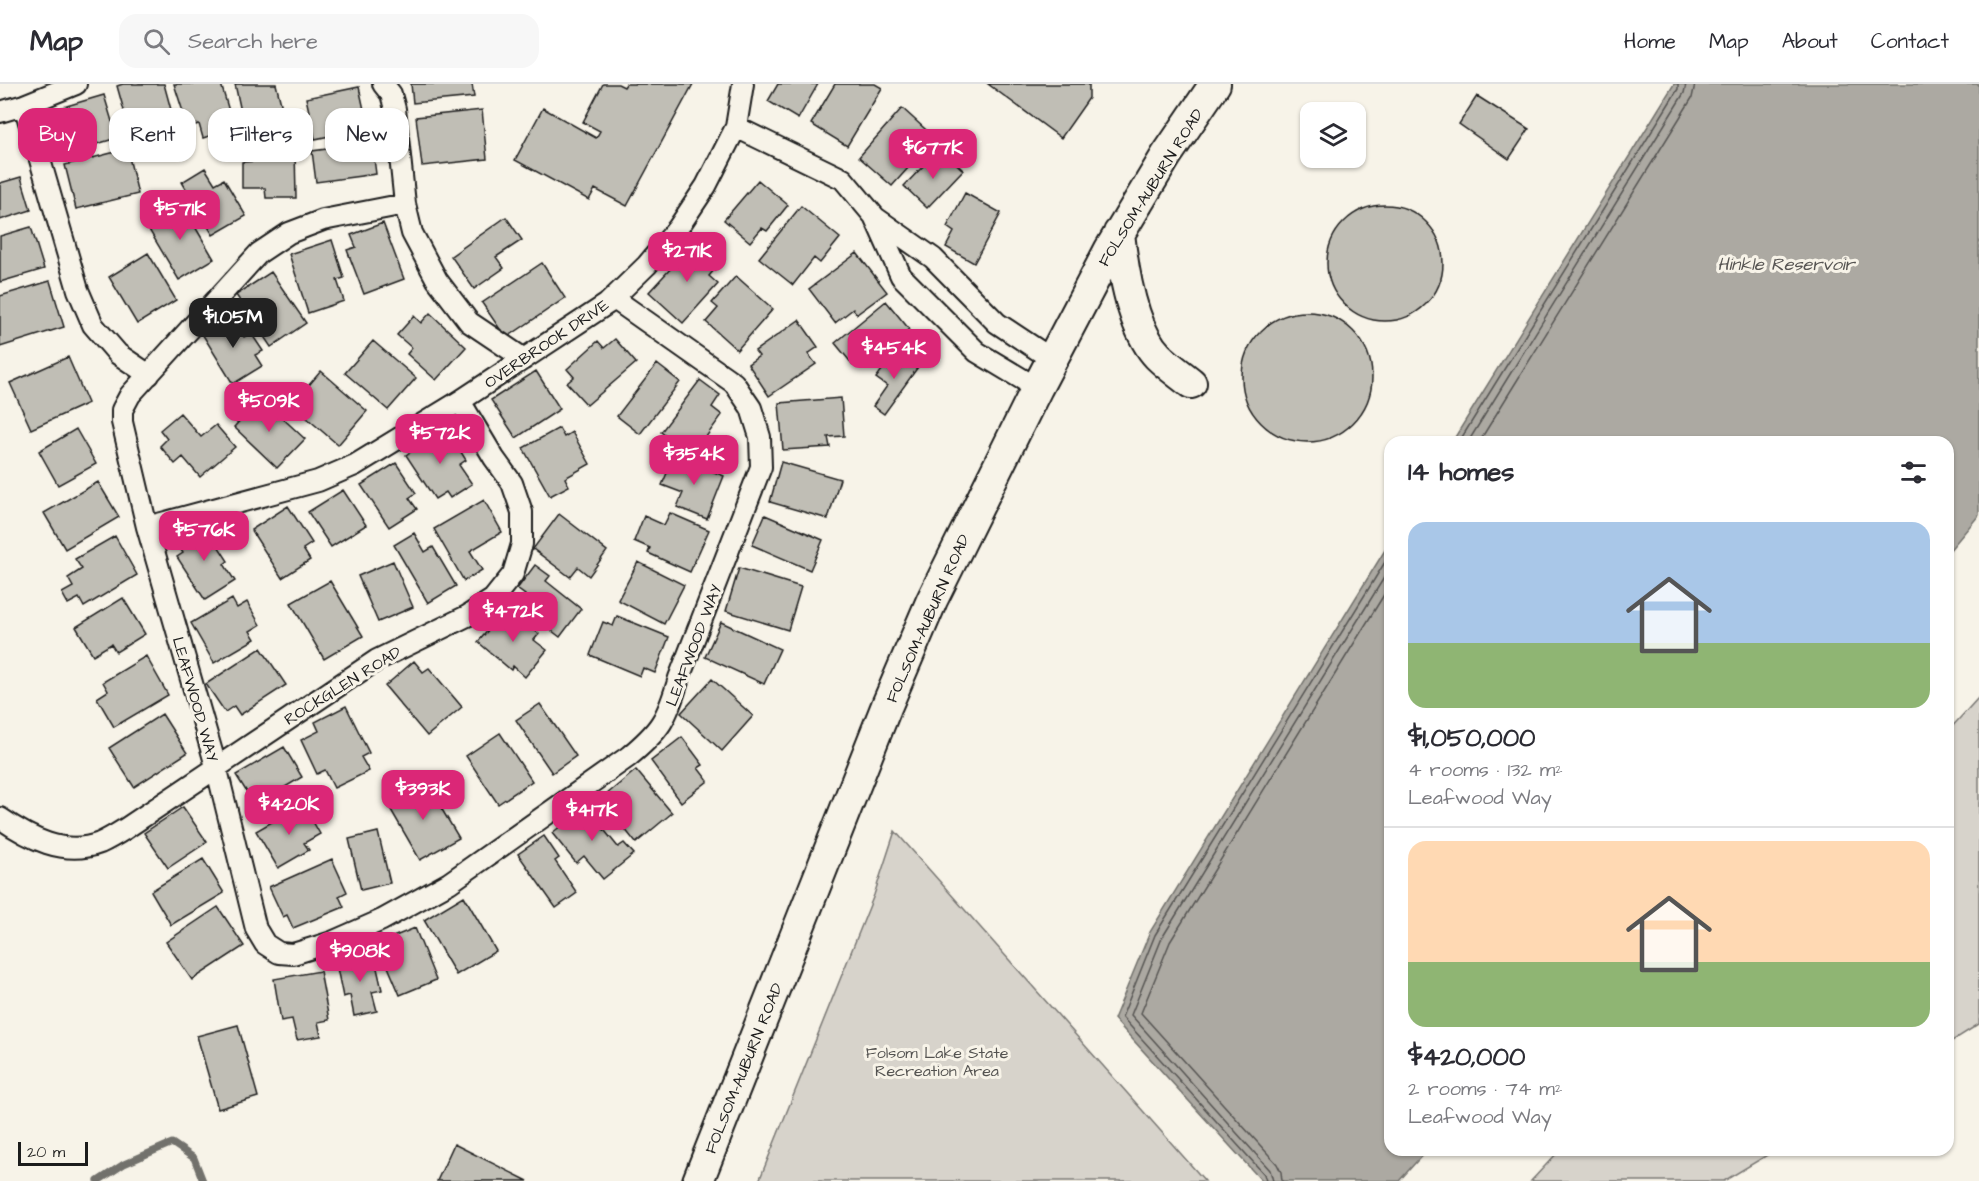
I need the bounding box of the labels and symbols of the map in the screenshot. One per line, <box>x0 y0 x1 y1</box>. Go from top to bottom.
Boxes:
street label: FOLSOM-AUBURN ROAD <box>1093 104 1208 271</box>
pin: $677K <box>891 129 975 180</box>
pin: $571K <box>138 190 222 241</box>
pin: $271K <box>645 232 729 283</box>
water label: Hinkle Reservoir <box>1718 252 1856 277</box>
street label: OVERBROOK DRIVE <box>480 294 614 394</box>
pin: $1.05M <box>184 298 282 349</box>
pin: $454K <box>852 329 936 380</box>
pin: $509K <box>227 382 311 433</box>
pin: $572K <box>398 414 482 465</box>
pin: $354K <box>652 435 736 486</box>
pin: $576K <box>162 511 246 562</box>
street label: FOLSOM-AUBURN ROAD <box>881 531 975 706</box>
street label: LEAFWOOD WAY <box>661 581 727 710</box>
pin: $472K <box>471 592 555 643</box>
street label: LEAFWOOD WAY <box>167 634 224 765</box>
street label: ROCKGLEN ROAD <box>280 641 405 731</box>
pin: $393K <box>381 770 465 821</box>
pin: $420K <box>247 785 331 836</box>
pin: $417K <box>550 791 634 842</box>
pin: $908K <box>318 932 402 983</box>
street label: FOLSOM-AUBURN ROAD <box>700 980 788 1157</box>
park label: Folsom Lake State Recreation Area <box>866 1042 1009 1082</box>
scale bar <box>18 1139 88 1166</box>

